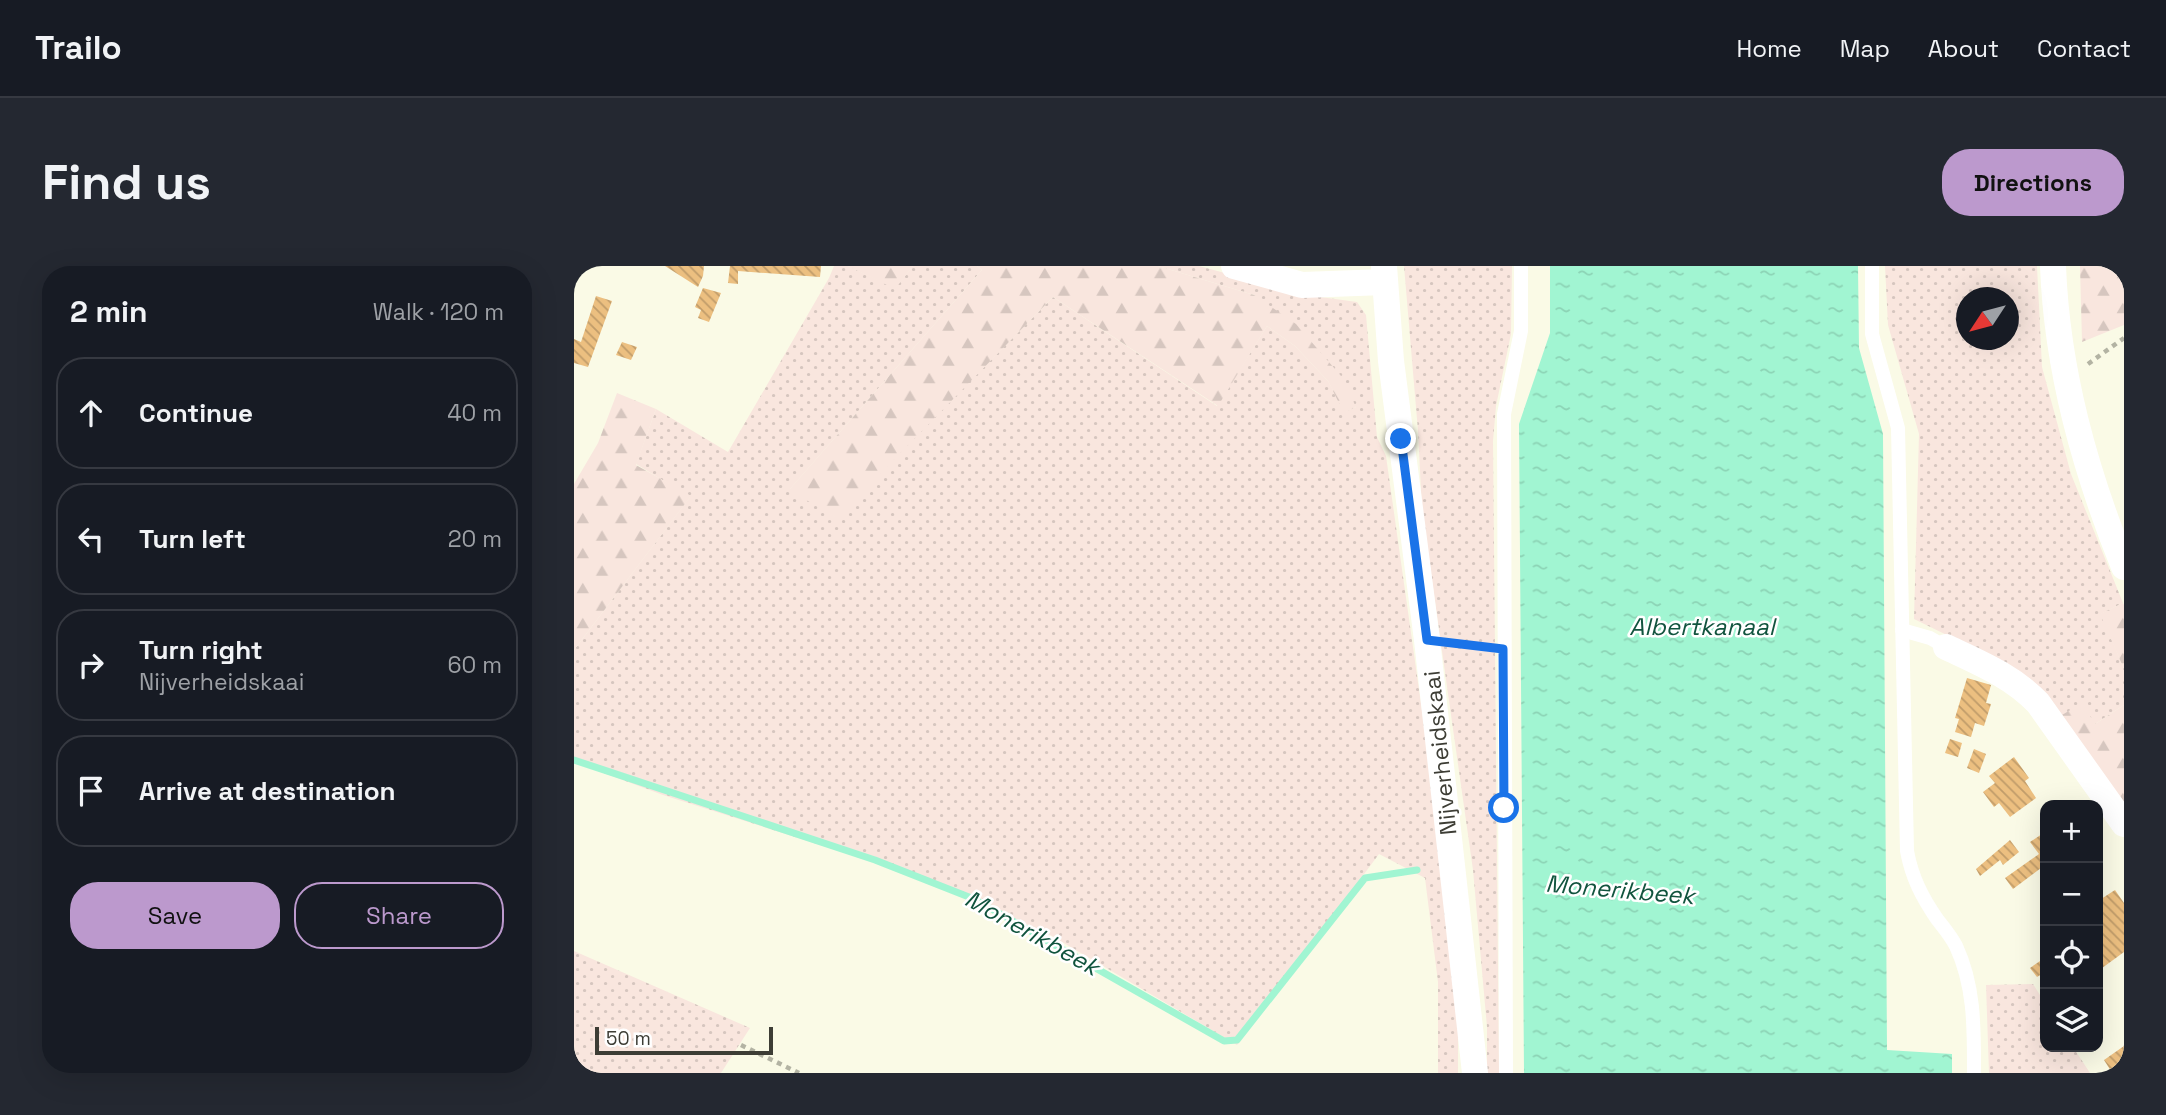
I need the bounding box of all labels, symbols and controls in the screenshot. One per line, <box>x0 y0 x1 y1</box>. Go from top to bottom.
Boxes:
text: Trailo <box>35 27 122 69</box>
text: Home <box>1736 33 1802 64</box>
text: Map <box>1840 33 1890 64</box>
text: About <box>1928 33 1999 64</box>
text: Contact <box>2037 33 2131 64</box>
button: Directions <box>1942 149 2124 216</box>
text: Find us <box>42 151 211 213</box>
north arrow <box>1956 287 2019 350</box>
text: 2 min <box>70 292 148 331</box>
text: Walk · 120 m <box>373 297 504 327</box>
icon: ahead <box>72 394 110 432</box>
text: Continue <box>139 396 253 430</box>
text: 40 m <box>447 398 502 428</box>
route end <box>1385 423 1416 454</box>
icon: left <box>72 520 110 558</box>
text: Turn left <box>139 522 246 556</box>
text: 20 m <box>448 524 502 554</box>
water label: Albertkanaal <box>1629 611 1778 642</box>
text: Turn right <box>139 633 263 667</box>
icon: right <box>72 646 110 684</box>
text: 60 m <box>447 650 502 680</box>
text: Nijverheidskaai <box>139 667 304 697</box>
street label: Nijverheidskaai <box>1416 669 1464 837</box>
icon: arrive <box>72 772 110 810</box>
text: Arrive at destination <box>139 774 396 808</box>
route start <box>1488 792 1519 823</box>
map controls <box>2040 800 2103 1052</box>
button: + <box>2040 800 2103 863</box>
button: − <box>2040 863 2103 926</box>
water label: Monerikbeek <box>1544 868 1699 912</box>
button: Save <box>70 882 280 949</box>
button: Share <box>294 882 504 949</box>
water label: Monerikbeek <box>960 883 1108 984</box>
button: locate <box>2040 926 2103 989</box>
button: layers <box>2040 989 2103 1052</box>
scale bar <box>595 1024 774 1056</box>
text: 50 m <box>606 1026 651 1051</box>

